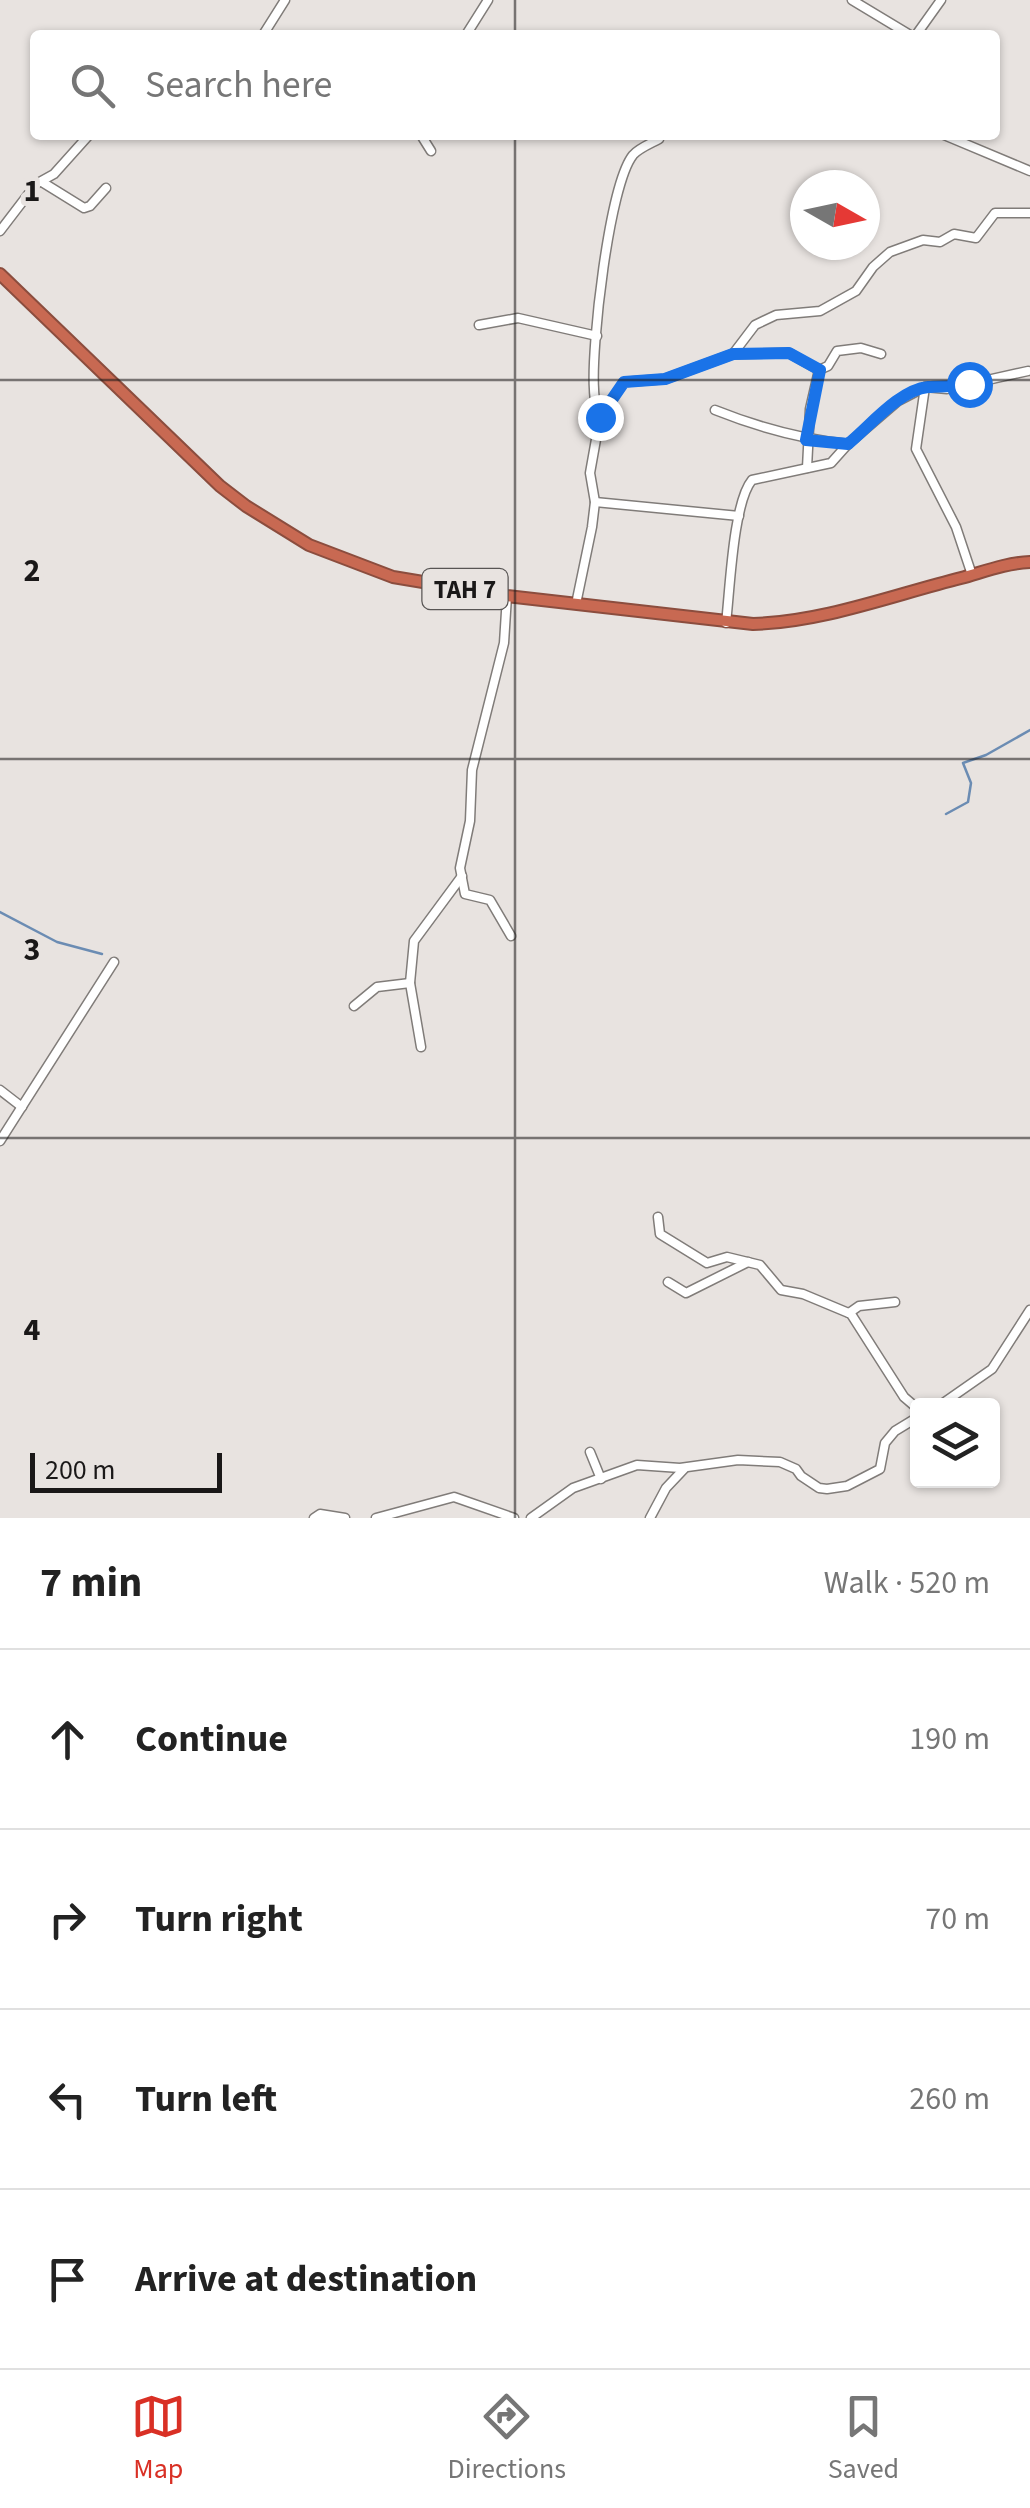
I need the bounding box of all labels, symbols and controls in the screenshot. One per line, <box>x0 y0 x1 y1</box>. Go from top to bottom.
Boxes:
search box <box>30 30 1000 140</box>
icon: search <box>65 58 120 113</box>
text: Search here <box>145 58 332 112</box>
text: 1 <box>24 168 40 214</box>
north arrow <box>790 170 880 260</box>
route start <box>947 362 993 408</box>
route end <box>578 395 624 441</box>
text: 2 <box>24 548 40 594</box>
road number: TAH 7 <box>422 569 508 609</box>
text: 3 <box>24 927 40 973</box>
text: 4 <box>24 1307 41 1353</box>
map controls <box>910 1398 1000 1488</box>
button: layers <box>910 1398 1000 1488</box>
scale bar <box>30 1448 222 1492</box>
text: 200 m <box>45 1450 116 1490</box>
text: 7 min <box>40 1553 142 1613</box>
text: Walk · 520 m <box>824 1560 990 1606</box>
icon: ahead <box>40 1712 95 1767</box>
text: Continue <box>135 1712 288 1766</box>
text: 190 m <box>909 1716 990 1762</box>
icon: right <box>40 1892 95 1947</box>
text: Turn right <box>135 1892 303 1946</box>
text: 70 m <box>925 1896 990 1942</box>
icon: left <box>40 2072 95 2127</box>
text: Turn left <box>135 2072 277 2126</box>
text: 260 m <box>909 2076 990 2122</box>
icon: arrive <box>40 2252 95 2307</box>
text: Arrive at destination <box>135 2252 477 2306</box>
tab: Map <box>131 2389 186 2489</box>
tab: Directions <box>448 2389 566 2489</box>
tab: Saved <box>828 2389 899 2489</box>

